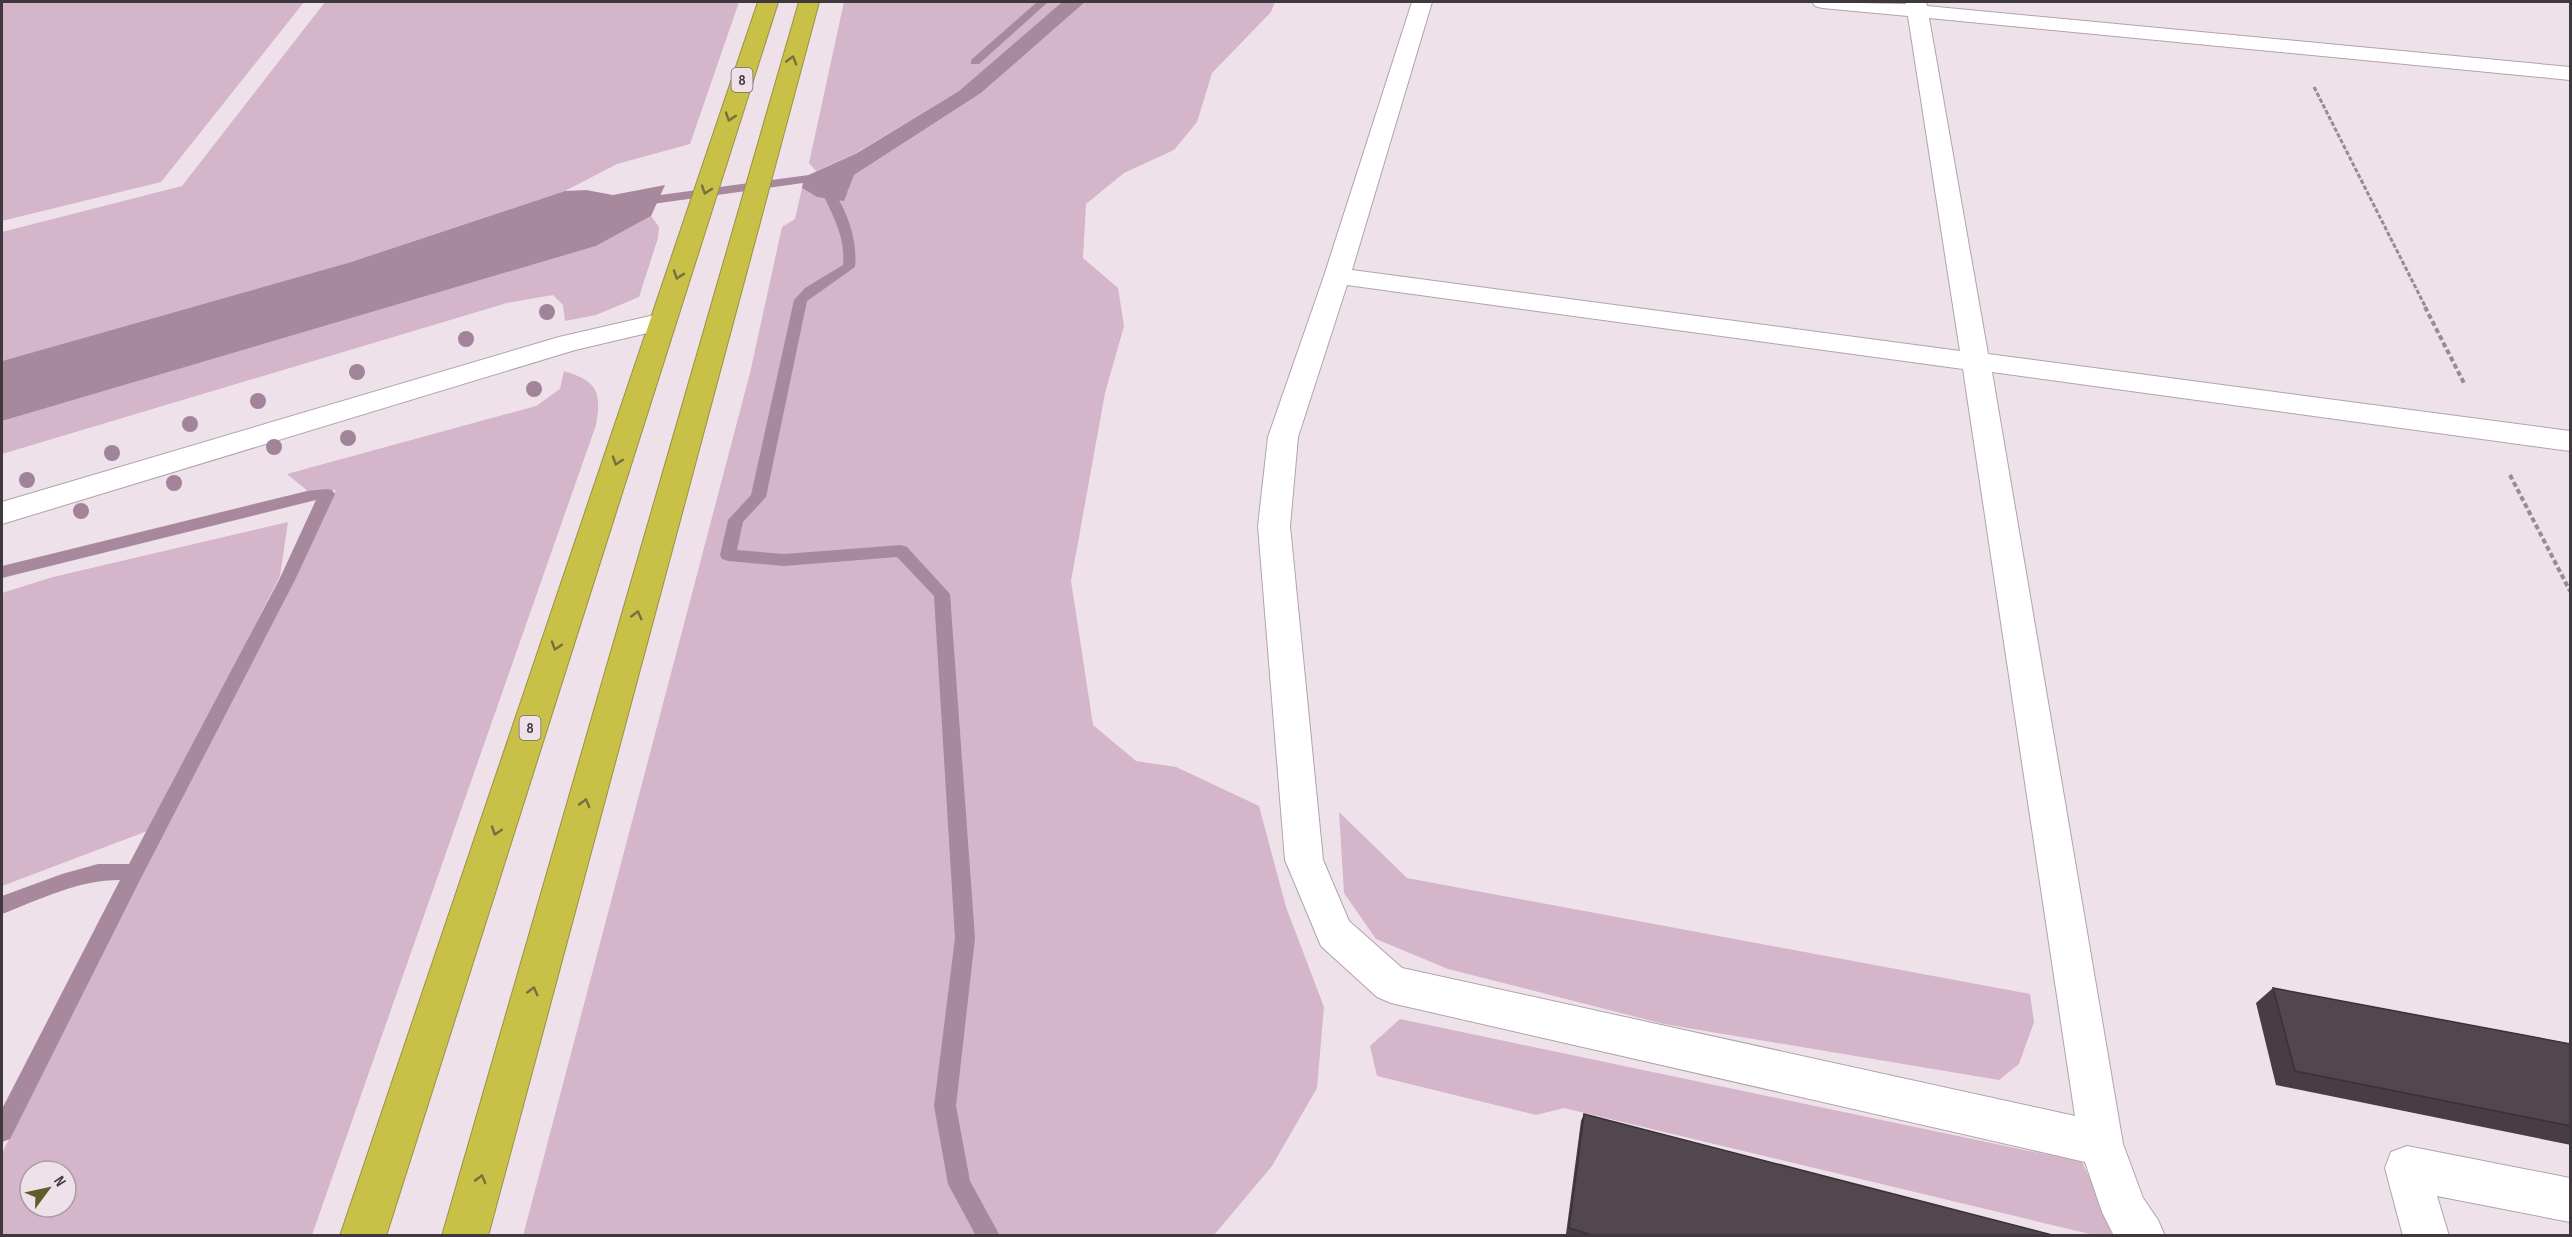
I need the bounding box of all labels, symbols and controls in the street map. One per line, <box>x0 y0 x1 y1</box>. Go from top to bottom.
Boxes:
one-way arrow <box>785 55 797 66</box>
road number: 8 <box>732 68 752 92</box>
one-way arrow <box>725 111 737 122</box>
one-way arrow <box>701 184 713 195</box>
one-way arrow <box>673 269 685 280</box>
one-way arrow <box>612 455 624 466</box>
one-way arrow <box>630 610 642 621</box>
one-way arrow <box>551 640 564 651</box>
road number: 8 <box>520 716 540 740</box>
one-way arrow <box>578 798 590 809</box>
one-way arrow <box>490 825 503 836</box>
one-way arrow <box>526 986 538 997</box>
north arrow <box>18 1159 78 1219</box>
text: N <box>49 1173 70 1190</box>
one-way arrow <box>474 1174 486 1185</box>

